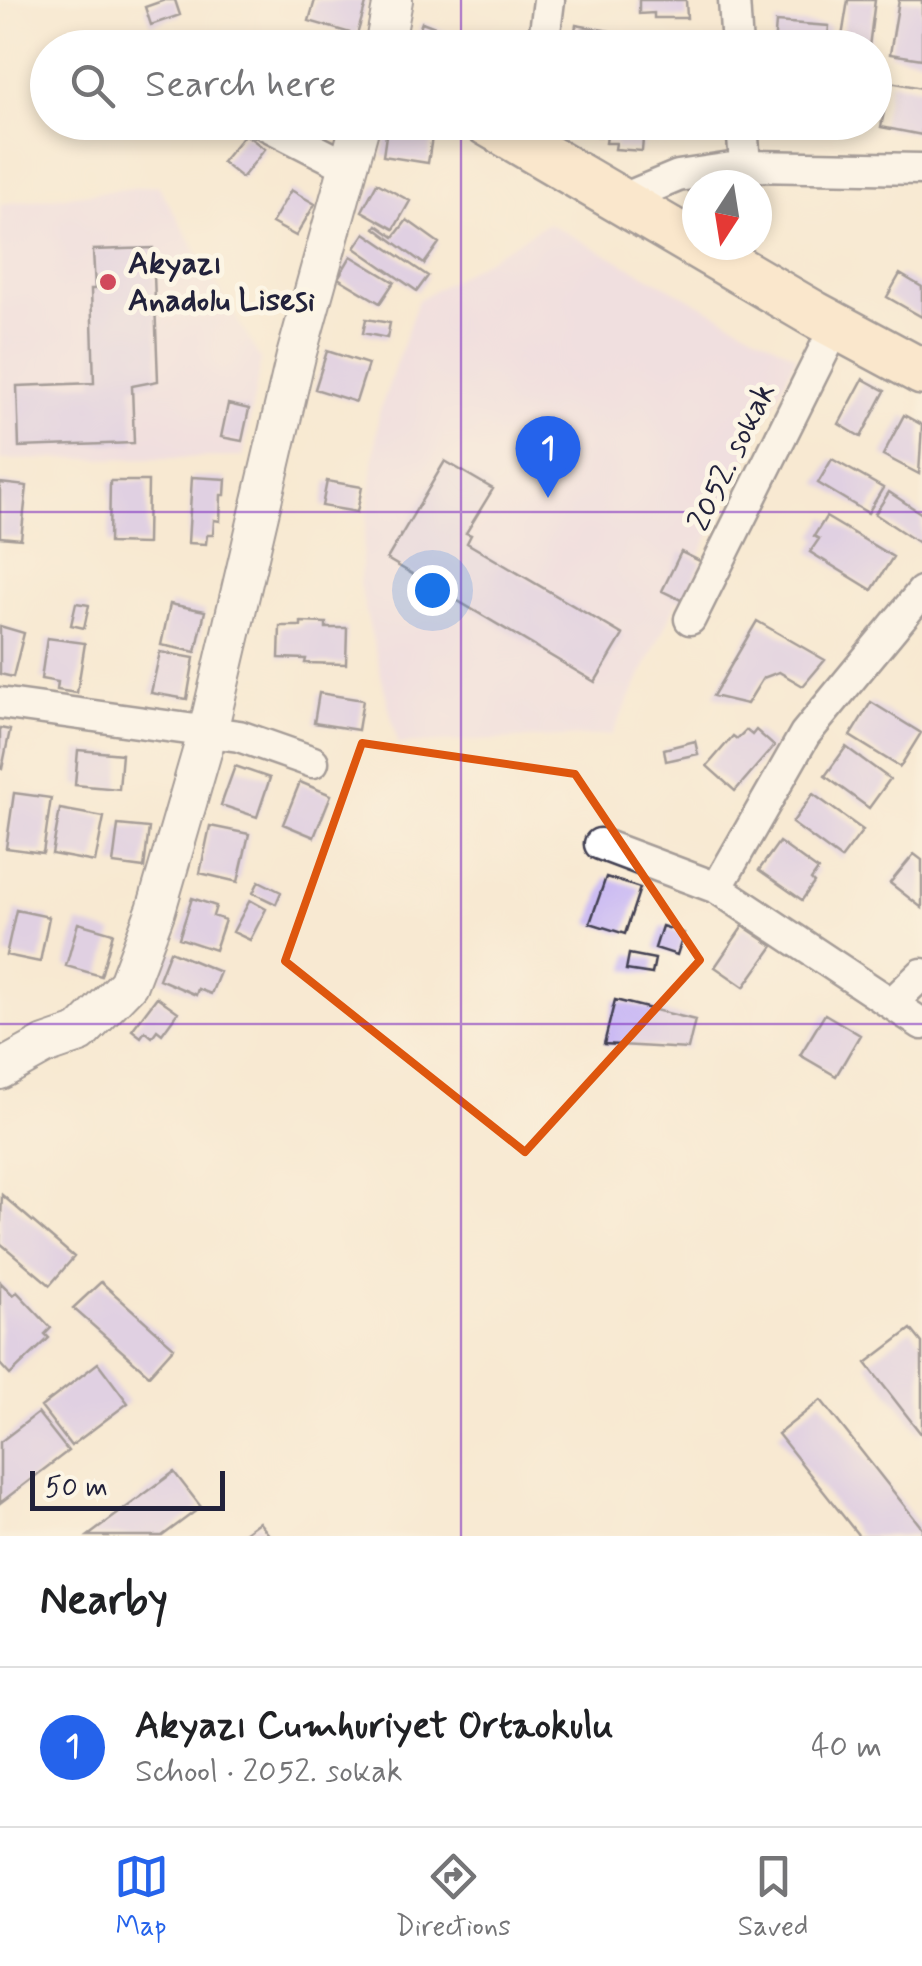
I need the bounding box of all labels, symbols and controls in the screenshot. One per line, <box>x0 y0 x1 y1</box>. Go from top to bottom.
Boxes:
search box <box>30 30 892 140</box>
icon: search <box>65 58 120 113</box>
text: Search here <box>145 61 336 110</box>
north arrow <box>682 170 772 260</box>
place label: Akyazı Anadolu Lisesi <box>128 243 315 322</box>
marker: Akyazı Anadolu Lisesi <box>97 271 119 293</box>
street label: 2052. sokak <box>678 376 786 538</box>
pin: 1 <box>516 416 580 498</box>
your location <box>407 565 458 616</box>
scale bar <box>30 1466 225 1510</box>
text: 50 m <box>45 1470 108 1507</box>
text: Nearby <box>40 1574 168 1629</box>
text: Akyazı Cumhuriyet Ortaokulu <box>135 1702 613 1751</box>
text: 1 <box>65 1726 80 1768</box>
text: 40 m <box>811 1726 882 1768</box>
text: School · 2052. sokak <box>135 1751 403 1793</box>
tab: Map <box>114 1849 169 1946</box>
tab: Directions <box>396 1849 511 1946</box>
tab: Saved <box>738 1849 808 1946</box>

